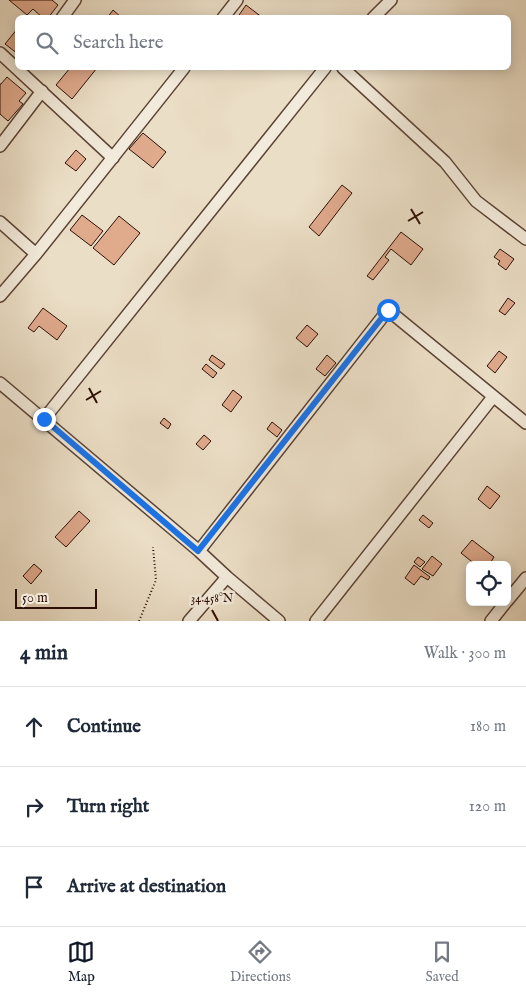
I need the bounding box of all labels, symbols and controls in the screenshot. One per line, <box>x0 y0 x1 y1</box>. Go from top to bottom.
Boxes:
search box <box>15 15 511 70</box>
icon: search <box>33 29 61 57</box>
text: Search here <box>73 31 164 55</box>
route start <box>377 299 400 322</box>
route end <box>33 408 56 431</box>
map controls <box>466 561 511 606</box>
button: locate <box>466 561 511 606</box>
scale bar <box>15 586 98 609</box>
text: 50 m <box>22 589 48 607</box>
text: 34.458°N <box>191 591 234 606</box>
text: 4 min <box>20 640 68 667</box>
text: Walk · 300 m <box>424 644 506 664</box>
icon: ahead <box>20 713 48 741</box>
text: Continue <box>67 715 141 739</box>
text: 180 m <box>470 717 506 737</box>
icon: right <box>20 793 48 821</box>
text: Turn right <box>67 795 149 819</box>
text: 120 m <box>469 797 506 817</box>
icon: arrive <box>20 873 48 901</box>
text: Arrive at destination <box>67 875 226 899</box>
tab: Map <box>67 938 95 986</box>
tab: Directions <box>230 938 291 986</box>
tab: Saved <box>426 938 459 986</box>

